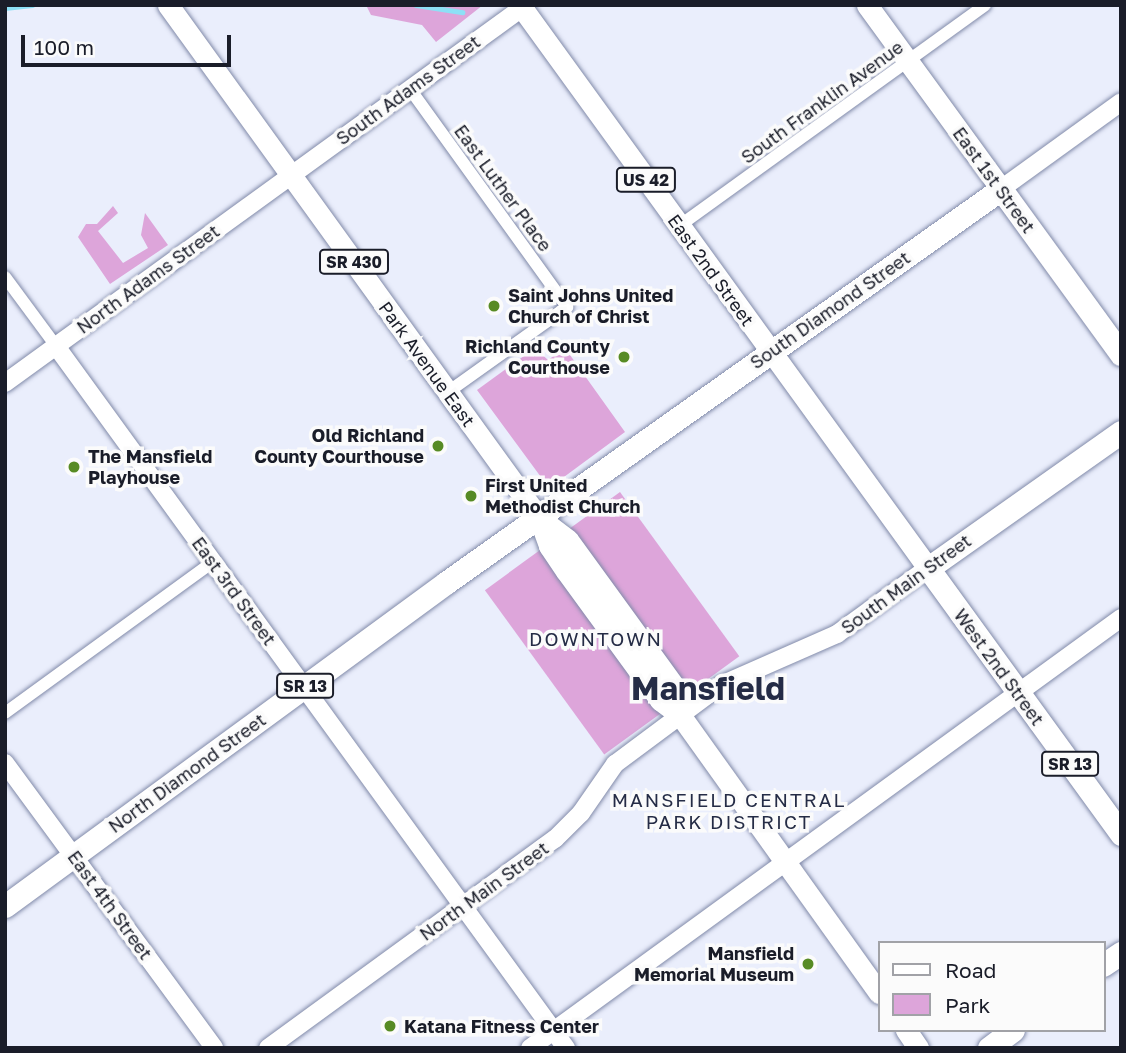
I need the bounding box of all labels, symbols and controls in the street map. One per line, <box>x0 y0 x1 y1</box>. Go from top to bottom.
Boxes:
scale bar <box>24 21 234 65</box>
street label: South Adams Street <box>332 31 484 149</box>
text: 100 m <box>34 34 94 60</box>
street label: South Franklin Avenue <box>737 36 907 168</box>
street label: East Luther Place <box>450 120 556 256</box>
street label: East 1st Street <box>948 123 1040 237</box>
road number: US 42 <box>614 168 678 192</box>
street label: East 2nd Street <box>663 210 759 330</box>
street label: North Adams Street <box>72 220 224 338</box>
street label: South Diamond Street <box>746 247 914 373</box>
road number: SR 430 <box>319 250 389 274</box>
place label: Saint Johns United Church of Christ <box>508 285 673 328</box>
street label: Park Avenue East <box>374 297 480 431</box>
marker: Saint Johns United Church of Christ <box>486 298 502 314</box>
place label: Richland County Courthouse <box>465 336 610 378</box>
marker: Richland County Courthouse <box>616 349 632 365</box>
place label: Old Richland County Courthouse <box>254 425 424 467</box>
marker: Old Richland County Courthouse <box>430 438 446 454</box>
place label: The Mansfield Playhouse <box>88 446 212 489</box>
marker: The Mansfield Playhouse <box>66 459 82 475</box>
place label: First United Methodist Church <box>485 475 641 518</box>
marker: First United Methodist Church <box>463 488 479 504</box>
street label: South Main Street <box>837 530 975 638</box>
street label: East 3rd Street <box>188 533 280 649</box>
street label: West 2nd Street <box>950 605 1048 729</box>
district label: DOWNTOWN <box>530 628 662 650</box>
district label: Mansfield <box>631 669 785 707</box>
road number: SR 13 <box>275 674 335 698</box>
street label: North Diamond Street <box>104 709 270 837</box>
road number: SR 13 <box>1040 751 1100 776</box>
district label: MANSFIELD CENTRAL PARK DISTRICT <box>614 789 844 833</box>
street label: North Main Street <box>415 837 553 945</box>
street label: East 4th Street <box>63 846 157 964</box>
legend <box>878 941 1105 1032</box>
place label: Mansfield Memorial Museum <box>634 943 794 986</box>
marker: Mansfield Memorial Museum <box>800 956 816 972</box>
text: Road <box>945 957 996 983</box>
text: Park <box>945 992 990 1018</box>
place label: Katana Fitness Center <box>404 1015 599 1037</box>
marker: Katana Fitness Center <box>382 1018 398 1034</box>

